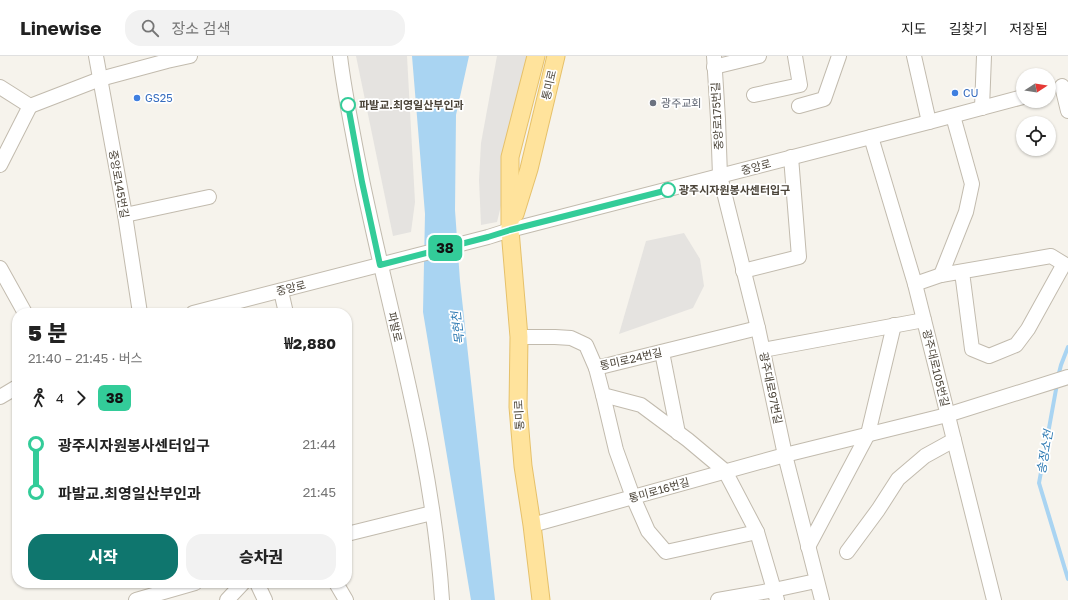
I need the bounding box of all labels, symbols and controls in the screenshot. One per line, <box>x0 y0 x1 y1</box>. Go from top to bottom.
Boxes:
search box <box>125 10 405 46</box>
text: Linewise <box>20 16 101 39</box>
icon: search <box>139 17 161 39</box>
text: 장소 검색 <box>171 19 230 37</box>
text: 지도 <box>901 20 927 37</box>
text: 길찾기 <box>949 20 987 37</box>
text: 저장됨 <box>1009 20 1048 37</box>
north arrow <box>1016 68 1056 108</box>
map controls <box>1016 68 1056 156</box>
street label: 통미로 <box>539 69 558 101</box>
street label: 중앙로175번길 <box>708 82 725 150</box>
place label: CU <box>963 86 979 99</box>
marker: CU <box>950 88 960 98</box>
place label: GS25 <box>145 91 173 104</box>
marker: GS25 <box>132 93 142 103</box>
place label: 광주교회 <box>661 96 701 109</box>
marker: 파발교.최영일산부인과 <box>340 97 356 113</box>
place label: 파발교.최영일산부인과 <box>359 98 464 111</box>
marker: 광주교회 <box>648 98 658 108</box>
button: locate <box>1016 116 1056 156</box>
street label: 중앙로145번길 <box>107 149 132 219</box>
street label: 중앙로 <box>740 156 772 177</box>
marker: 광주시자원봉사센터입구 <box>660 182 676 198</box>
place label: 광주시자원봉사센터입구 <box>679 183 790 196</box>
line badge: 38 <box>427 235 463 261</box>
text: 38 <box>436 239 454 256</box>
street label: 중앙로 <box>275 278 307 297</box>
water label: 목현천 <box>448 309 467 345</box>
street label: 파발로 <box>386 311 405 343</box>
text: 5 분 <box>28 319 68 346</box>
street label: 광주대로105번길 <box>921 328 952 408</box>
text: ₩2,880 <box>284 334 336 352</box>
street label: 통미로24번길 <box>598 345 663 372</box>
text: 21:40 – 21:45 · 버스 <box>28 350 143 366</box>
street label: 광주대로97번길 <box>758 351 785 425</box>
icon: walk <box>28 387 50 409</box>
icon: forward <box>70 387 92 409</box>
text: 38 <box>106 389 123 406</box>
text: 4 <box>56 390 64 406</box>
street label: 통미로 <box>511 400 526 431</box>
water label: 송정소천 <box>1033 427 1056 475</box>
text: 광주시자원봉사센터입구 <box>58 436 210 454</box>
text: 21:44 <box>302 436 336 452</box>
street label: 통미로16번길 <box>627 475 691 504</box>
text: 파발교.최영일산부인과 <box>58 484 201 502</box>
text: 21:45 <box>303 484 336 500</box>
button: 시작 <box>28 534 178 580</box>
button: 승차권 <box>186 534 336 580</box>

